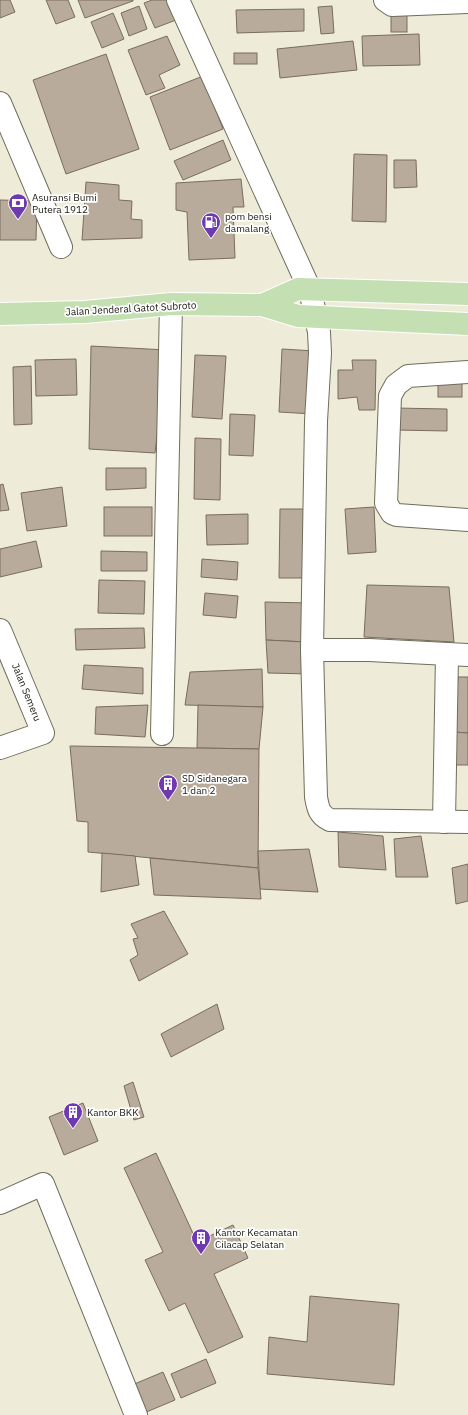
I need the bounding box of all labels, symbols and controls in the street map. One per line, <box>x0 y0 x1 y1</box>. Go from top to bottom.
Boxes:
place label: Asuransi Bumi Putera 1912 <box>32 191 97 216</box>
bank icon: Asuransi Bumi Putera 1912 <box>7 192 29 220</box>
place label: pom bensi damalang <box>225 210 272 235</box>
fuel station icon: pom bensi damalang <box>200 211 222 239</box>
street label: Jalan Jenderal Gatot Subroto <box>65 299 197 318</box>
street label: Jalan Semeru <box>9 661 44 723</box>
place label: SD Sidanegara 1 dan 2 <box>182 772 248 797</box>
building icon: SD Sidanegara 1 dan 2 <box>157 773 179 801</box>
building icon: Kantor BKK <box>62 1101 84 1129</box>
place label: Kantor BKK <box>87 1106 139 1119</box>
place label: Kantor Kecamatan Cilacap Selatan <box>215 1226 298 1251</box>
building icon: Kantor Kecamatan Cilacap Selatan <box>190 1227 212 1255</box>

